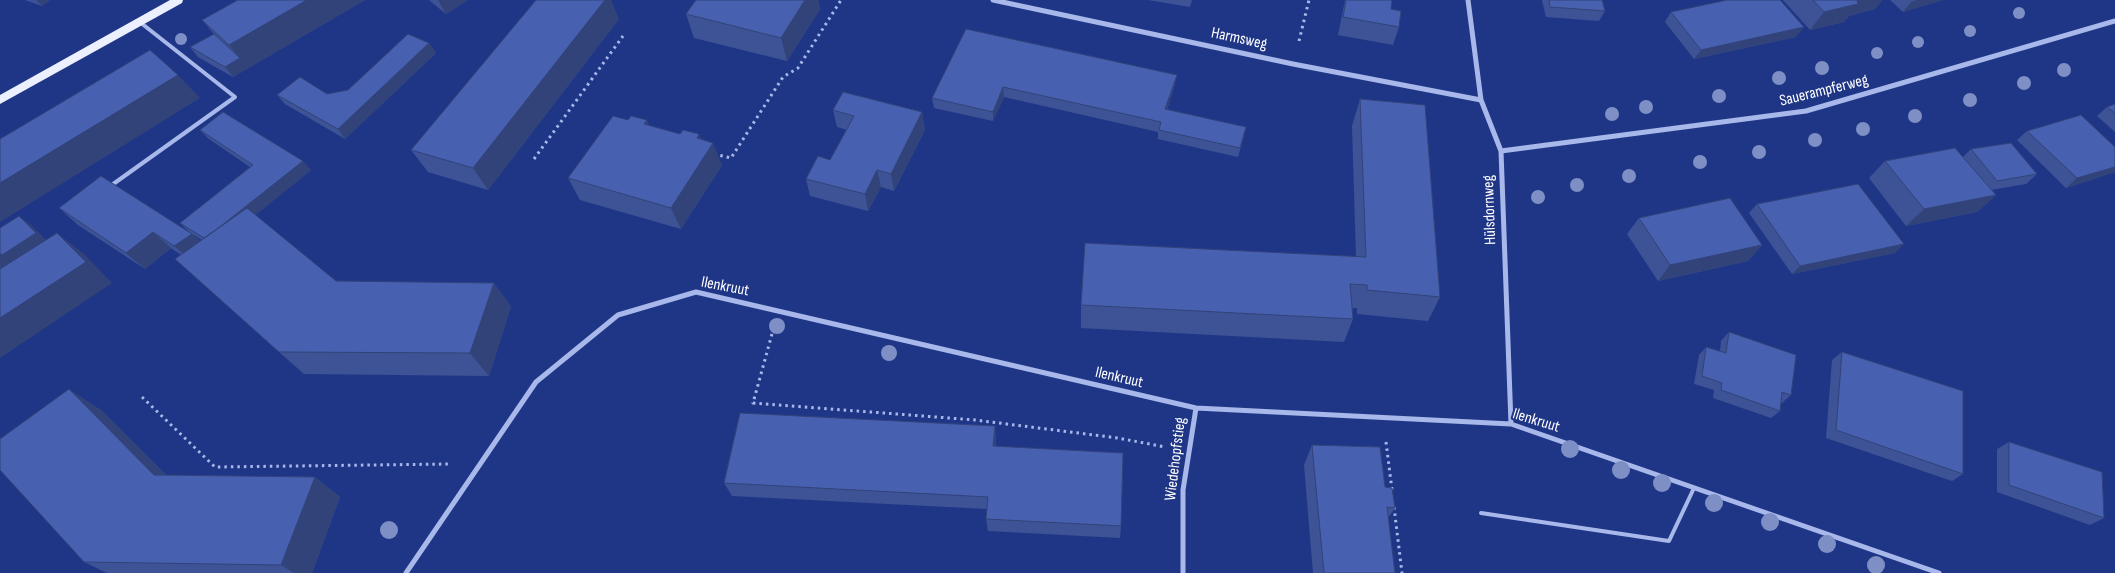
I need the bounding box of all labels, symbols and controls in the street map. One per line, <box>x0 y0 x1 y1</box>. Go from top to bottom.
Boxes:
street label: Harmsweg <box>1209 24 1269 54</box>
street label: Sauerampferweg <box>1778 71 1870 111</box>
street label: Hülsdornweg <box>1479 175 1501 245</box>
street label: Ilenkruut <box>699 273 751 301</box>
street label: Ilenkruut <box>1093 363 1145 393</box>
street label: Ilenkruut <box>1510 405 1562 437</box>
street label: Wiedehopfstieg <box>1161 416 1191 502</box>

